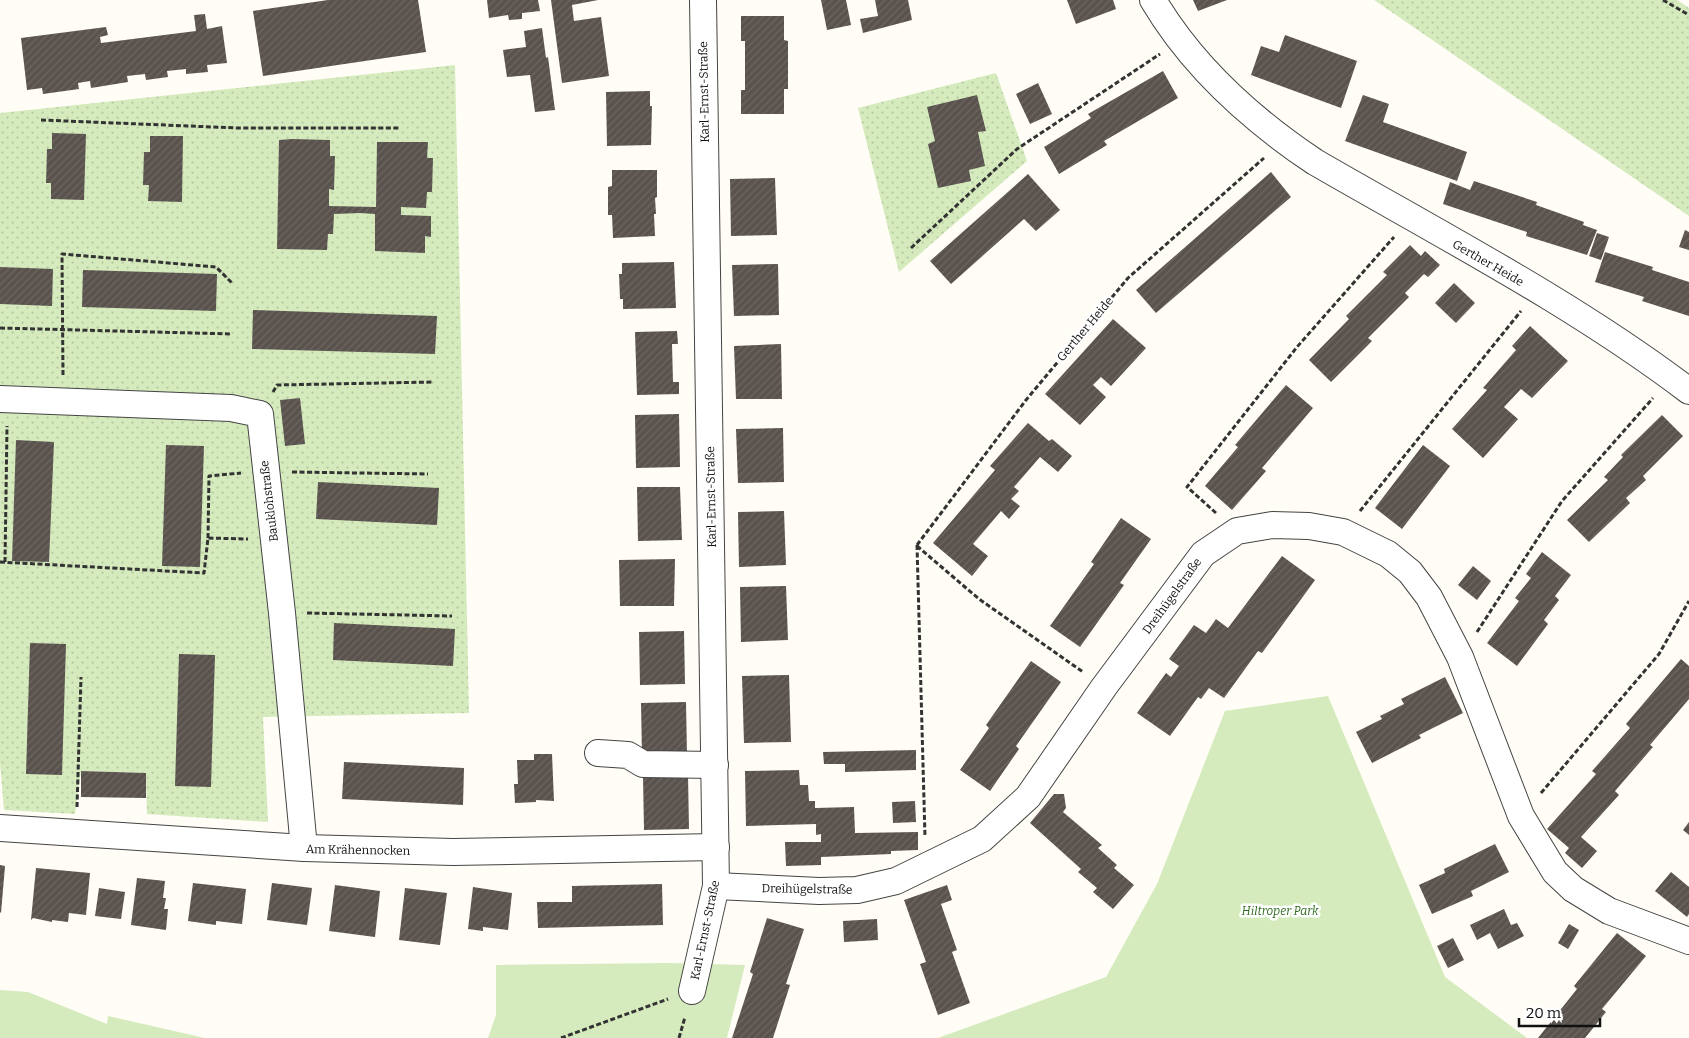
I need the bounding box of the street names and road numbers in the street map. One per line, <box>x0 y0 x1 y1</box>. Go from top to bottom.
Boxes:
street label: Karl-Ernst-Straße <box>696 41 712 143</box>
street label: Gerther Heide <box>1450 237 1526 289</box>
street label: Gerther Heide <box>1054 294 1116 364</box>
street label: Karl-Ernst-Straße <box>703 446 719 548</box>
street label: Bauklohstraße <box>257 460 281 542</box>
street label: Dreihügelstraße <box>1140 555 1204 637</box>
street label: Am Krähennocken <box>306 842 411 858</box>
street label: Karl-Ernst-Straße <box>688 879 722 981</box>
street label: Dreihügelstraße <box>761 881 853 897</box>

